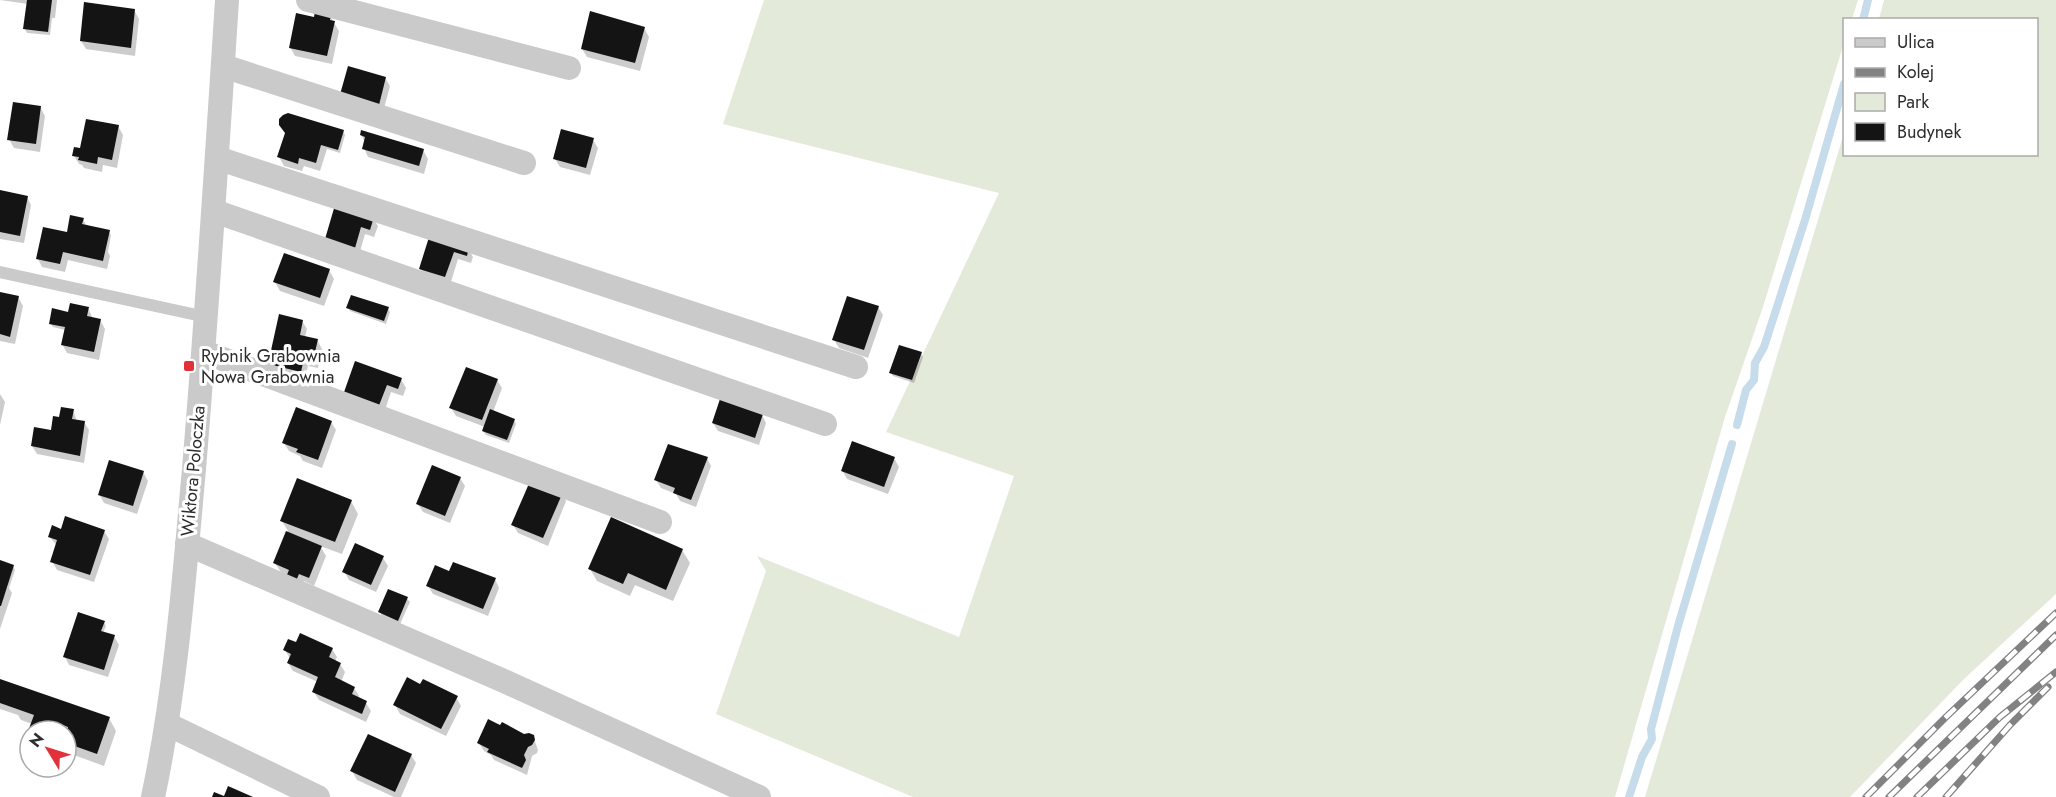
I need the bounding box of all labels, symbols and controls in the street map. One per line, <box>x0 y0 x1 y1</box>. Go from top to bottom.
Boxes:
legend <box>1843 18 2038 156</box>
text: Ulica <box>1897 29 1934 55</box>
text: Kolej <box>1897 59 1934 85</box>
text: Park <box>1897 89 1929 115</box>
text: Budynek <box>1897 119 1961 145</box>
place label: Rybnik Grabownia Nowa Grabownia <box>201 343 340 390</box>
marker: Rybnik Grabownia Nowa Grabownia <box>182 359 196 373</box>
street label: Wiktora Poloczka <box>174 404 212 538</box>
north arrow <box>18 719 78 779</box>
text: N <box>24 728 50 752</box>

